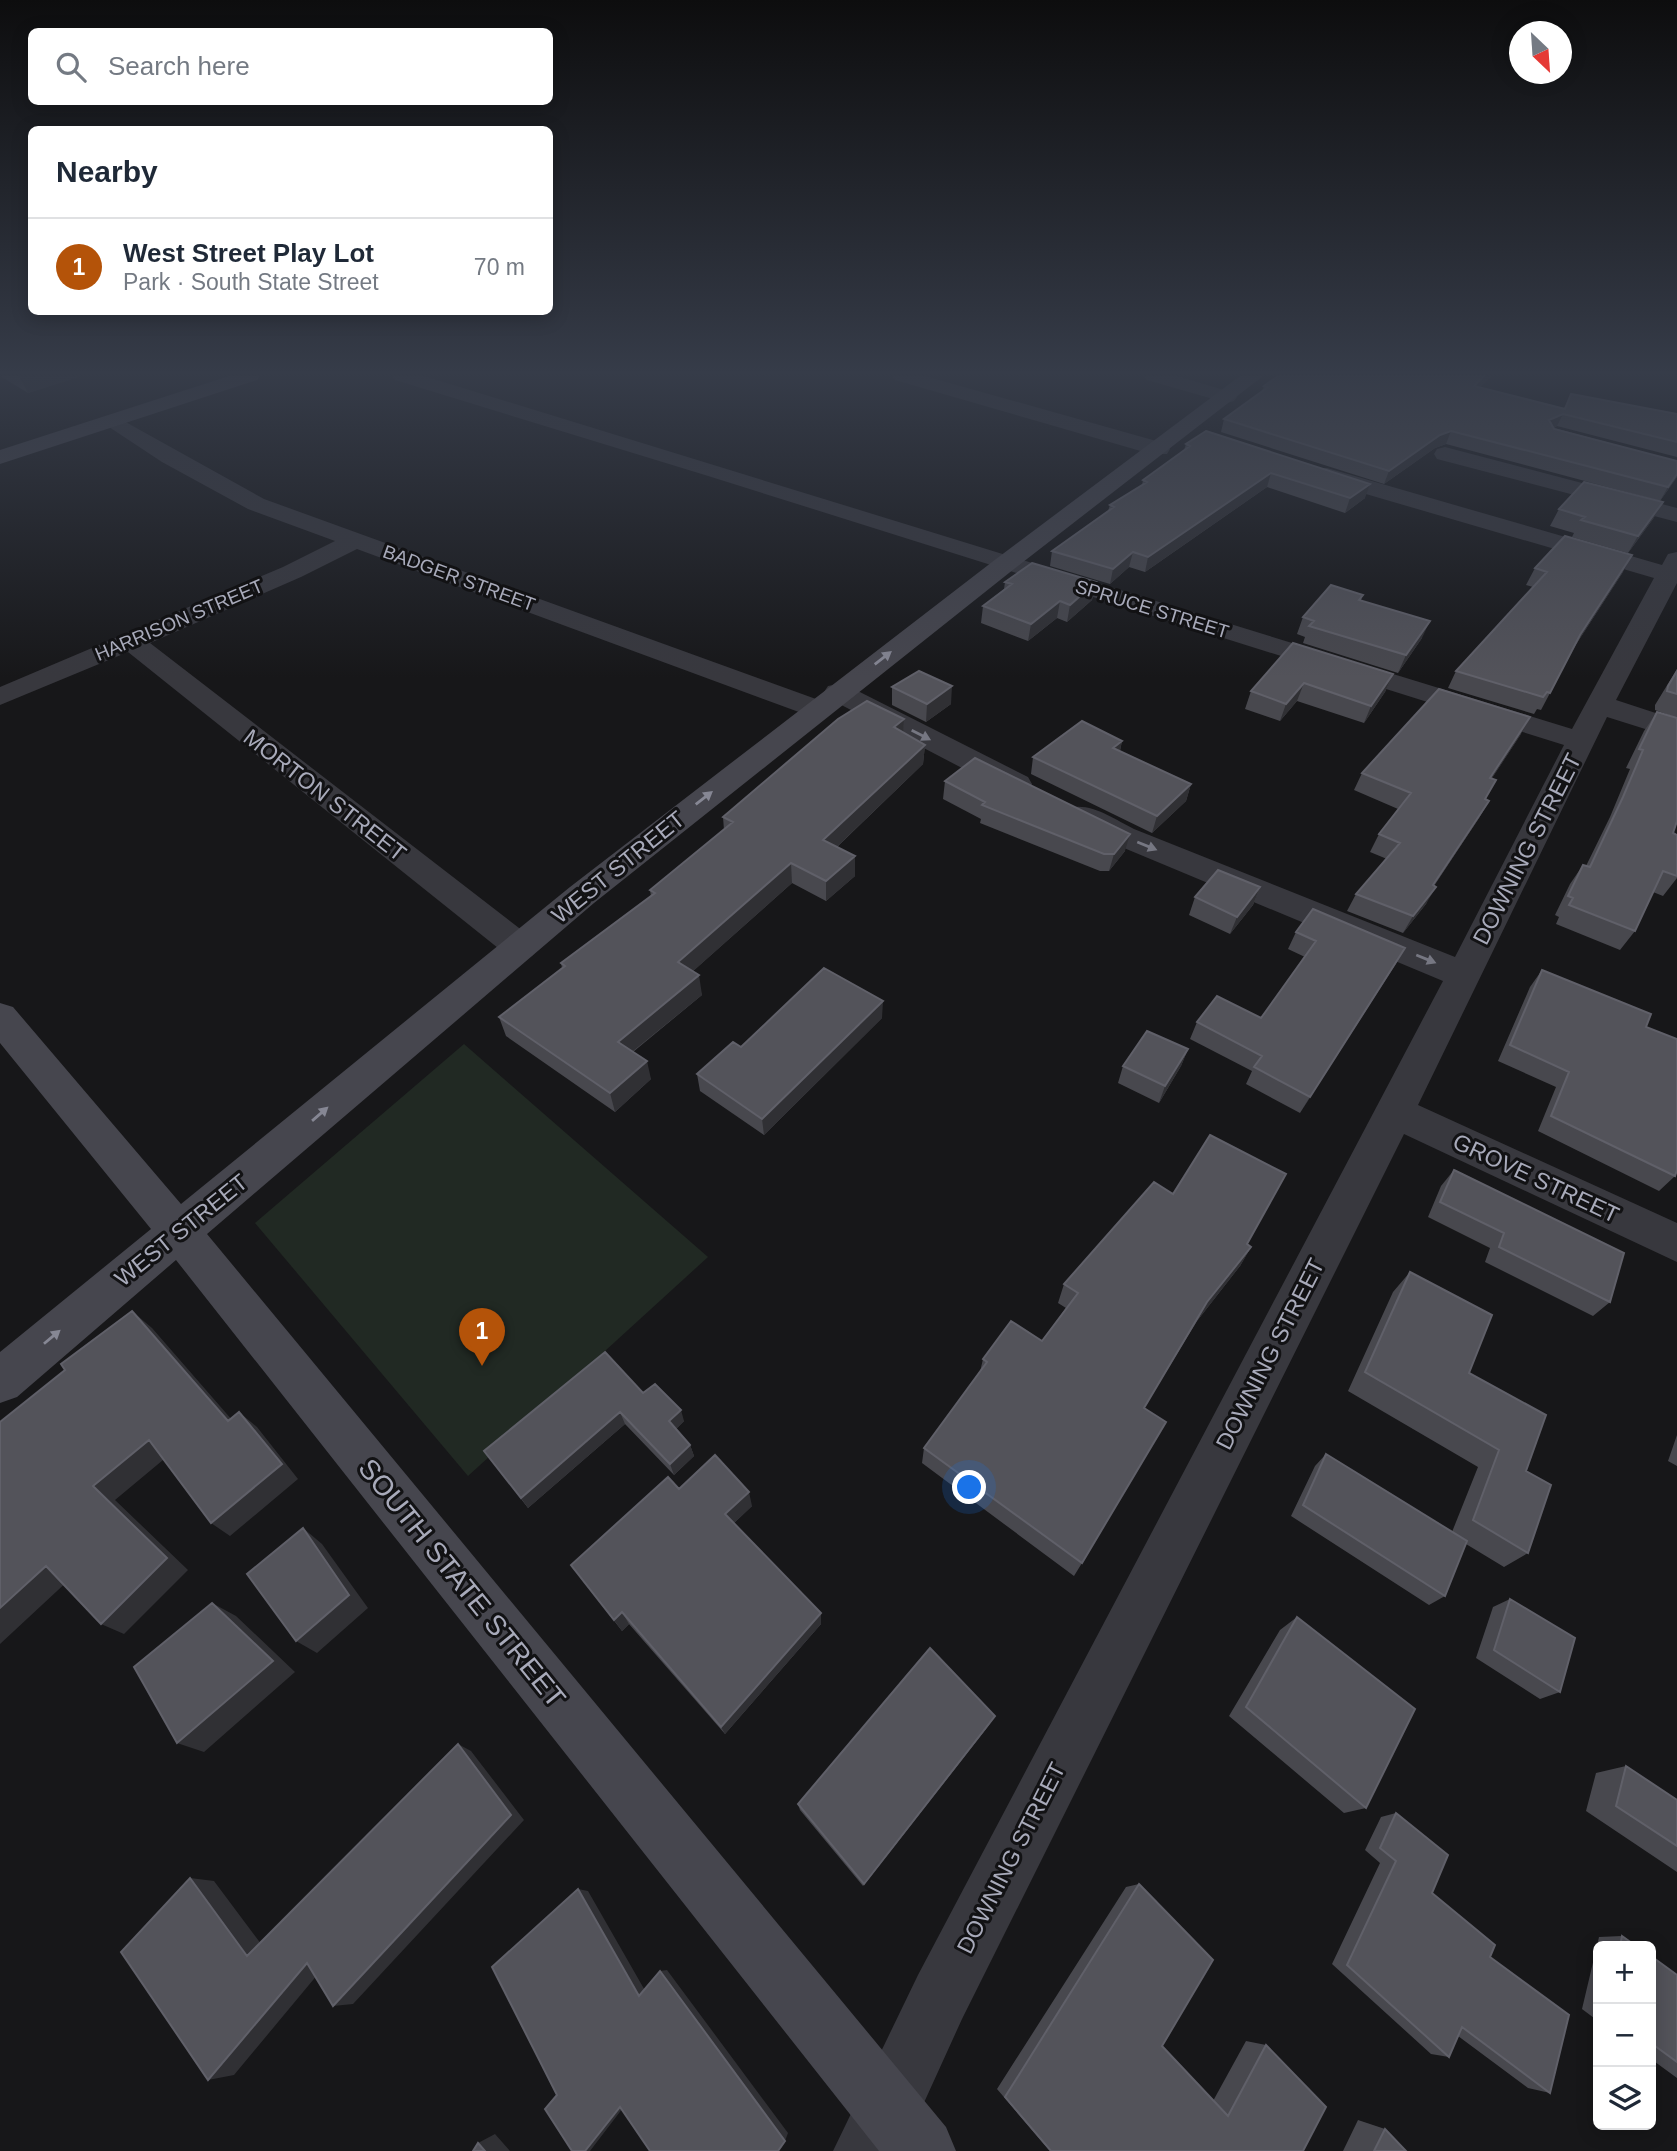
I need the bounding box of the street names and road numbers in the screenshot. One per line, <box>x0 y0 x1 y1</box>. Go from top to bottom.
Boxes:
street label: BADGER STREET <box>380 541 538 615</box>
street label: HARRISON STREET <box>92 575 267 665</box>
street label: SPRUCE STREET <box>1073 576 1232 642</box>
street label: MORTON STREET <box>239 724 411 866</box>
street label: DOWNING STREET <box>1468 749 1586 949</box>
street label: WEST STREET <box>546 806 690 928</box>
street label: GROVE STREET <box>1449 1128 1623 1228</box>
street label: WEST STREET <box>109 1169 253 1291</box>
street label: DOWNING STREET <box>1211 1254 1329 1454</box>
street label: SOUTH STATE STREET <box>352 1453 572 1713</box>
street label: DOWNING STREET <box>952 1758 1070 1958</box>

